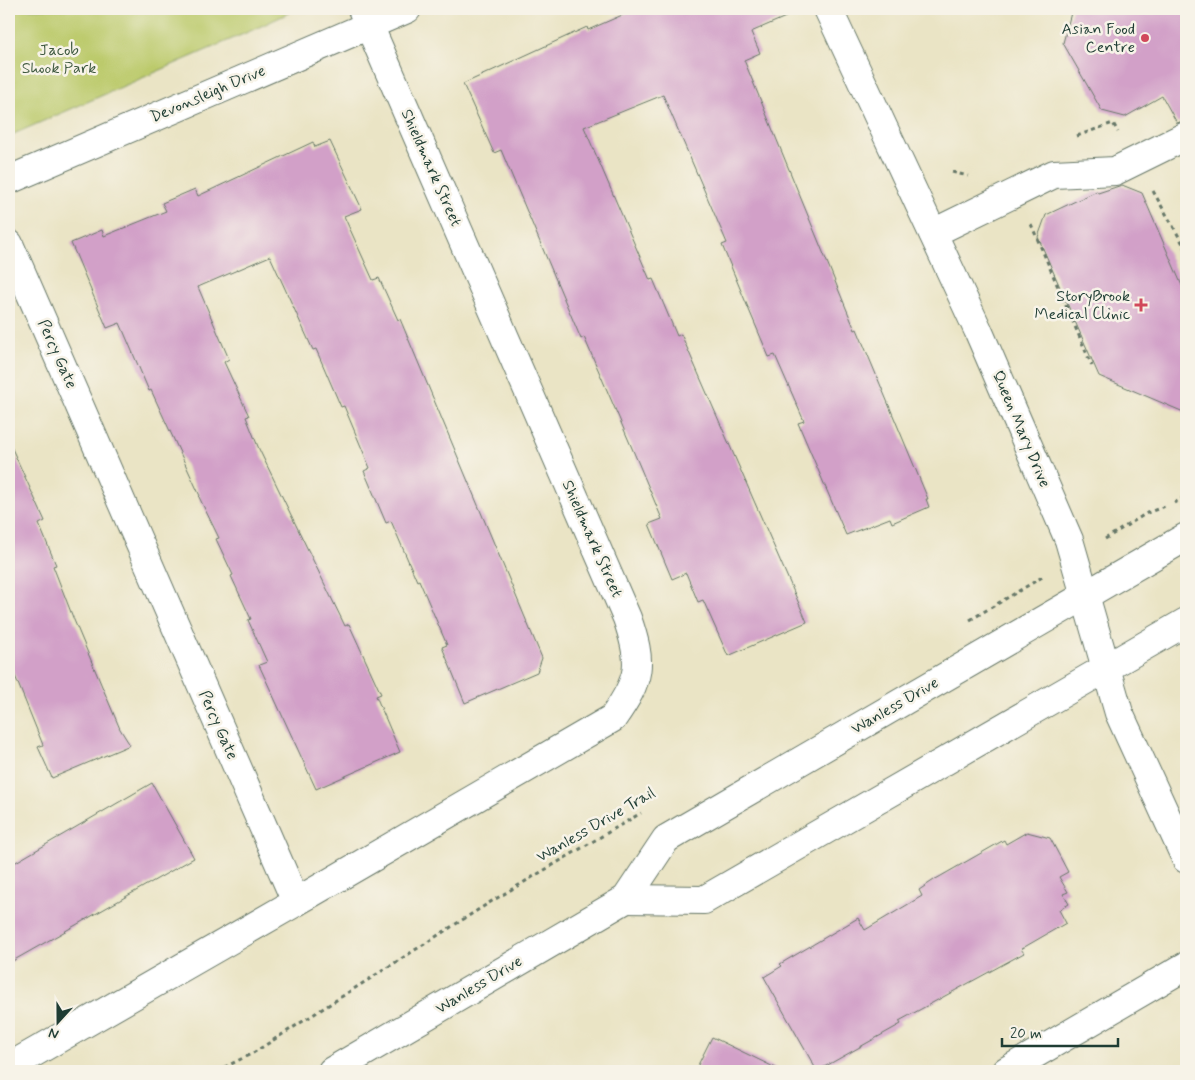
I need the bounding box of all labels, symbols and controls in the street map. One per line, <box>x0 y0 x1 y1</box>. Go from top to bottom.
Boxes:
place label: Asian Food Centre <box>1061 19 1135 58</box>
marker: Asian Food Centre <box>1139 32 1151 44</box>
park label: Jacob Shook Park <box>22 40 96 79</box>
street label: Devonsleigh Drive <box>147 60 269 128</box>
street label: Shieldmark Street <box>396 106 466 230</box>
place label: StoryBrook Medical Clinic <box>1034 286 1130 325</box>
marker: StoryBrook Medical Clinic <box>1134 298 1148 312</box>
street label: Percy Gate <box>32 316 82 392</box>
street label: Queen Mary Drive <box>987 367 1055 491</box>
street label: Shieldmark Street <box>557 477 627 601</box>
street label: Wanless Drive <box>847 672 943 740</box>
street label: Percy Gate <box>193 687 243 763</box>
street label: Wanless Drive Trail <box>533 782 659 868</box>
street label: Wanless Drive <box>432 951 526 1019</box>
north arrow <box>32 998 82 1048</box>
scale bar <box>1002 1015 1119 1047</box>
text: N <box>46 1023 61 1043</box>
text: 20 m <box>1010 1024 1042 1044</box>

